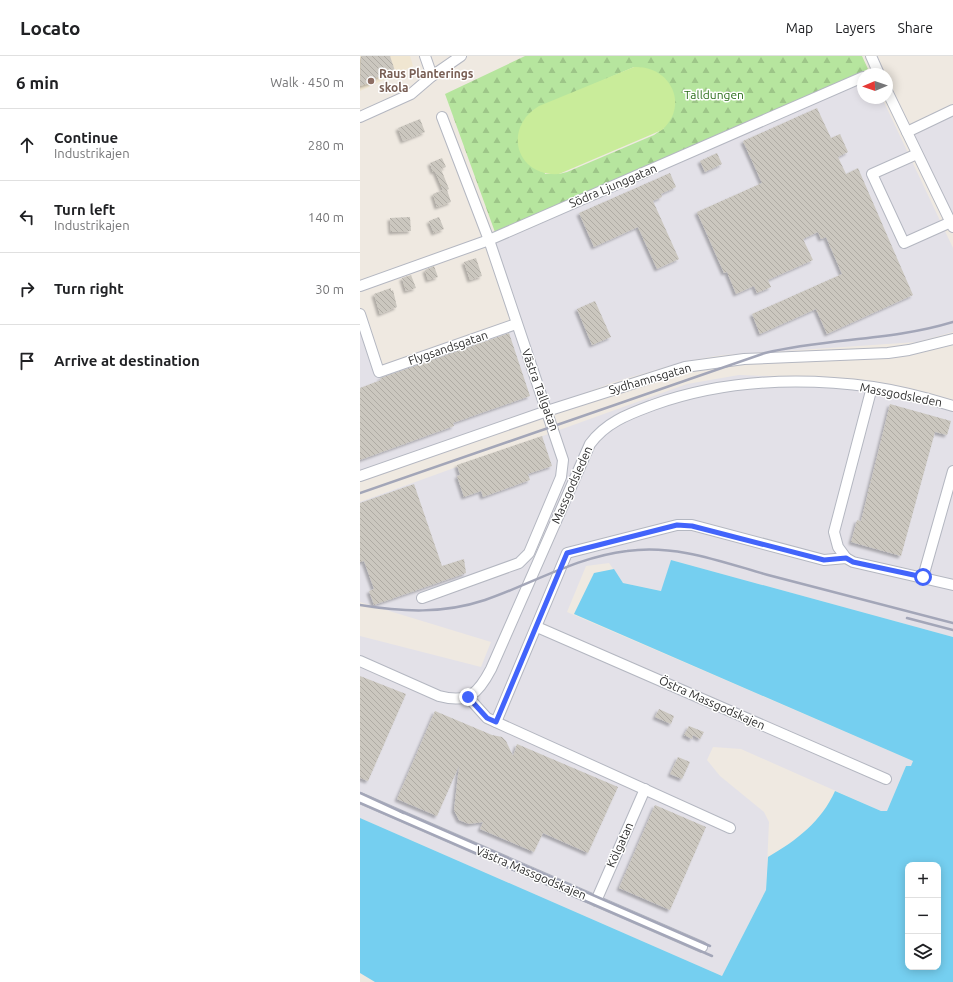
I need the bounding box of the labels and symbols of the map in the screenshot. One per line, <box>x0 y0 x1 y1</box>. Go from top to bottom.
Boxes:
place label: Raus Planterings skola <box>379 67 474 94</box>
north arrow <box>857 68 893 104</box>
marker: Raus Planterings skola <box>366 76 376 86</box>
park label: Talldungen <box>684 88 744 101</box>
street label: Södra Ljunggatan <box>567 161 659 210</box>
street label: Flygsandsgatan <box>406 328 489 367</box>
street label: Västra Tallgatan <box>520 347 561 433</box>
street label: Sydhamnsgatan <box>607 361 693 397</box>
street label: Massgodsleden <box>859 380 943 409</box>
street label: Massgodsleden <box>549 444 594 526</box>
route start <box>914 568 932 586</box>
street label: Östra Massgodskajen <box>657 673 767 732</box>
route end <box>459 688 477 706</box>
street label: Kölgatan <box>604 820 635 869</box>
street label: Västra Massgodskajen <box>474 843 588 902</box>

